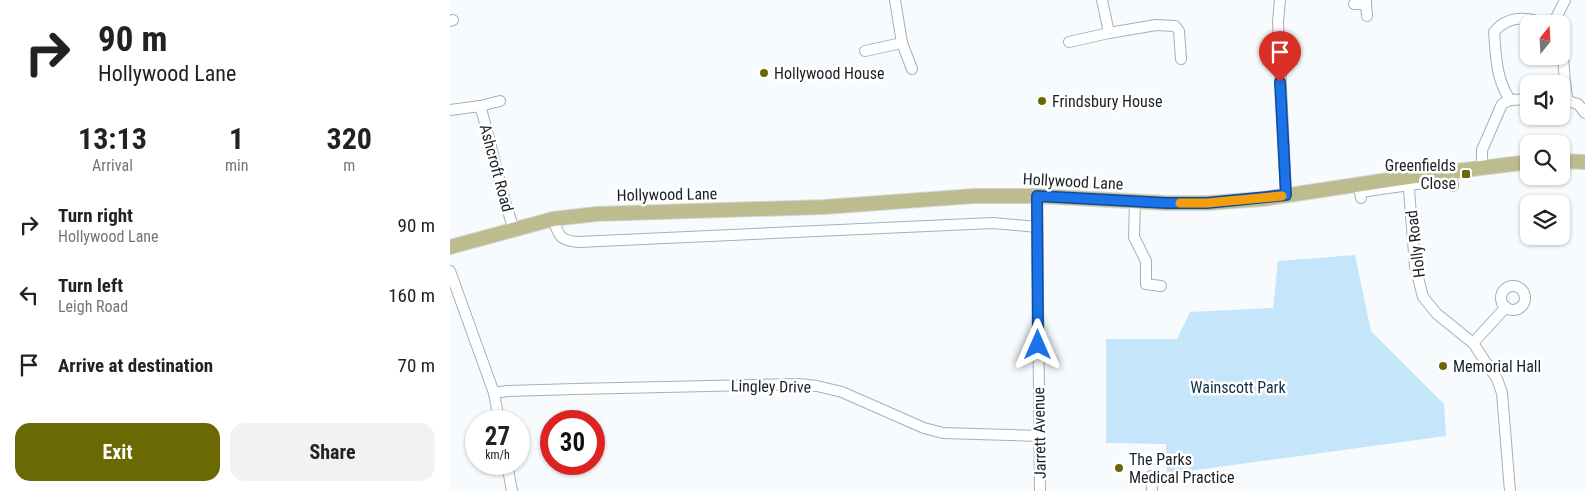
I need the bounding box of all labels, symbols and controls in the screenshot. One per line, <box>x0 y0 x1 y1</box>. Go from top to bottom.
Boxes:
north arrow <box>1520 15 1570 65</box>
map controls <box>1520 15 1570 245</box>
text: 90 m <box>98 19 167 60</box>
icon: right <box>15 20 80 85</box>
pin <box>1259 31 1301 82</box>
icon: arrive <box>1266 38 1294 66</box>
text: Hollywood Lane <box>98 61 236 86</box>
place label: Hollywood House <box>774 64 885 83</box>
marker: Hollywood House <box>758 67 770 79</box>
button: sound <box>1520 75 1570 125</box>
place label: Frindsbury House <box>1052 92 1162 111</box>
marker: Frindsbury House <box>1036 95 1048 107</box>
text: 13:13 <box>78 121 147 156</box>
text: 1 <box>229 121 244 156</box>
text: 320 <box>326 121 372 156</box>
street label: Ashcroft Road <box>476 122 517 214</box>
button: search <box>1520 135 1570 185</box>
text: Arrival <box>92 156 133 175</box>
text: min <box>225 156 248 175</box>
text: m <box>343 156 355 175</box>
place label: Greenfields Close <box>1385 156 1456 193</box>
marker: Greenfields Close <box>1460 168 1472 180</box>
street label: Hollywood Lane <box>1022 169 1124 194</box>
street label: Hollywood Lane <box>617 184 717 205</box>
button: layers <box>1520 195 1570 245</box>
text: Turn right <box>58 204 133 227</box>
street label: Holly Road <box>1402 209 1429 279</box>
icon: right <box>15 211 43 239</box>
text: 90 m <box>398 214 435 237</box>
text: Hollywood Lane <box>58 227 159 246</box>
text: Turn left <box>58 274 123 297</box>
icon: left <box>15 281 43 309</box>
text: 160 m <box>388 284 435 307</box>
text: Leigh Road <box>58 297 128 316</box>
position arrow <box>1011 318 1063 370</box>
icon: arrive <box>15 351 43 379</box>
text: Arrive at destination <box>58 354 213 377</box>
text: 70 m <box>398 354 435 377</box>
place label: Memorial Hall <box>1453 357 1541 376</box>
marker: Memorial Hall <box>1437 360 1449 372</box>
street label: Lingley Drive <box>731 376 811 397</box>
park label: Wainscott Park <box>1190 378 1286 397</box>
street label: Jarrett Avenue <box>1029 387 1050 479</box>
speed limit sign: 30 <box>540 410 605 475</box>
text: 27 <box>485 422 510 451</box>
button: Exit <box>15 423 220 481</box>
button: Share <box>230 423 435 481</box>
text: km/h <box>485 448 510 462</box>
place label: The Parks Medical Practice <box>1129 450 1234 487</box>
marker: The Parks Medical Practice <box>1113 462 1125 474</box>

